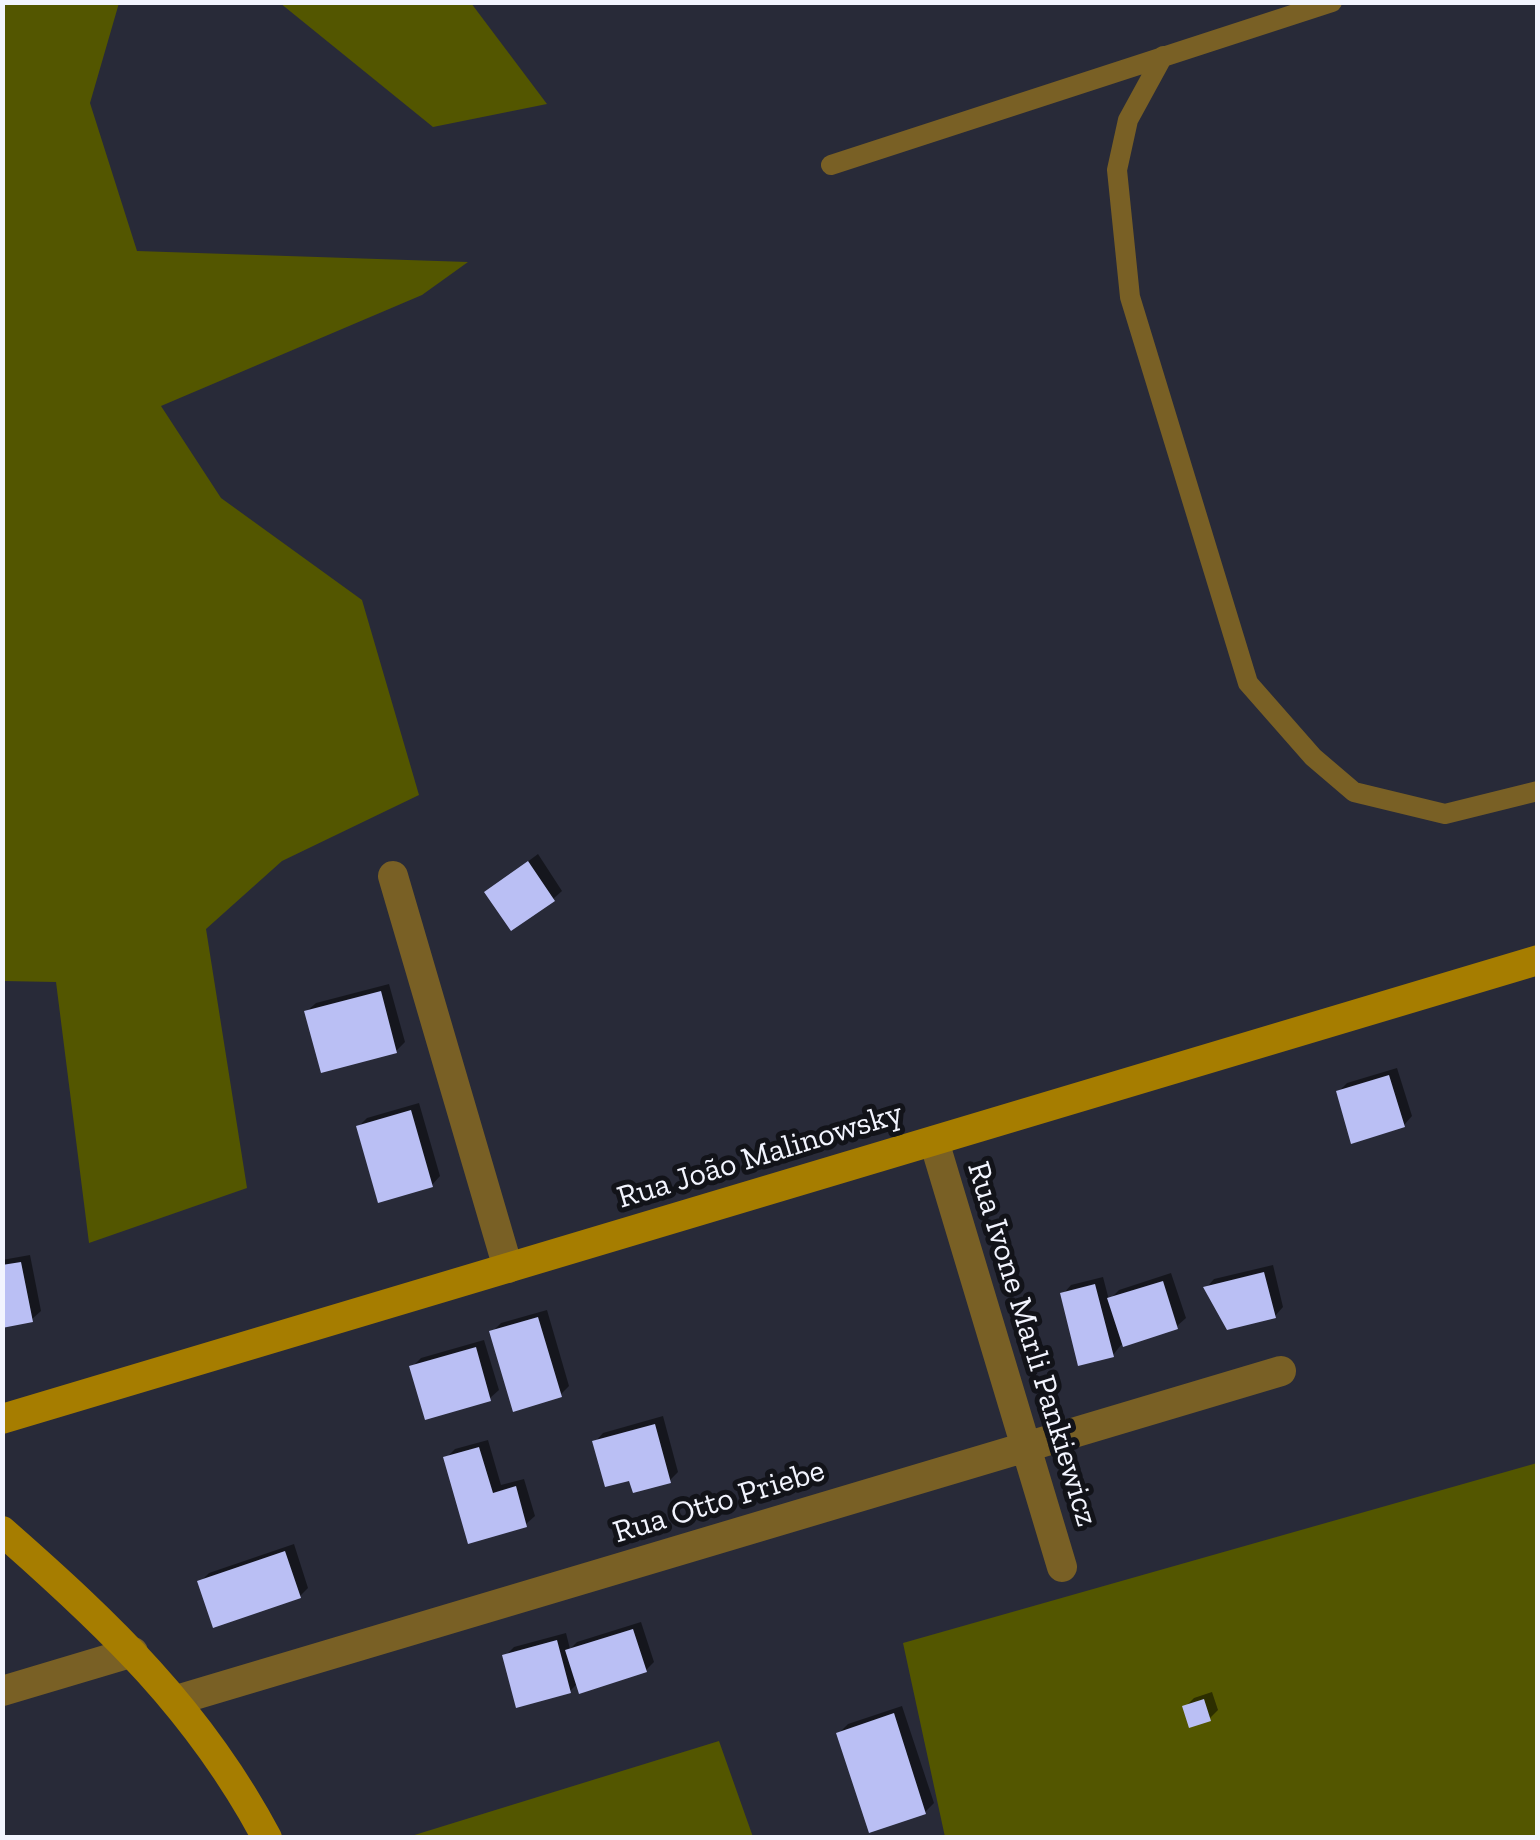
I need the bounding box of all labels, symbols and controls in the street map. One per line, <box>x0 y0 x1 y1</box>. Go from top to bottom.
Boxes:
street label: Rua João Malinowsky <box>613 1094 907 1218</box>
street label: Rua Ivone Marli Pankiewicz <box>958 1157 1106 1531</box>
street label: Rua Otto Priebe <box>609 1452 829 1552</box>

